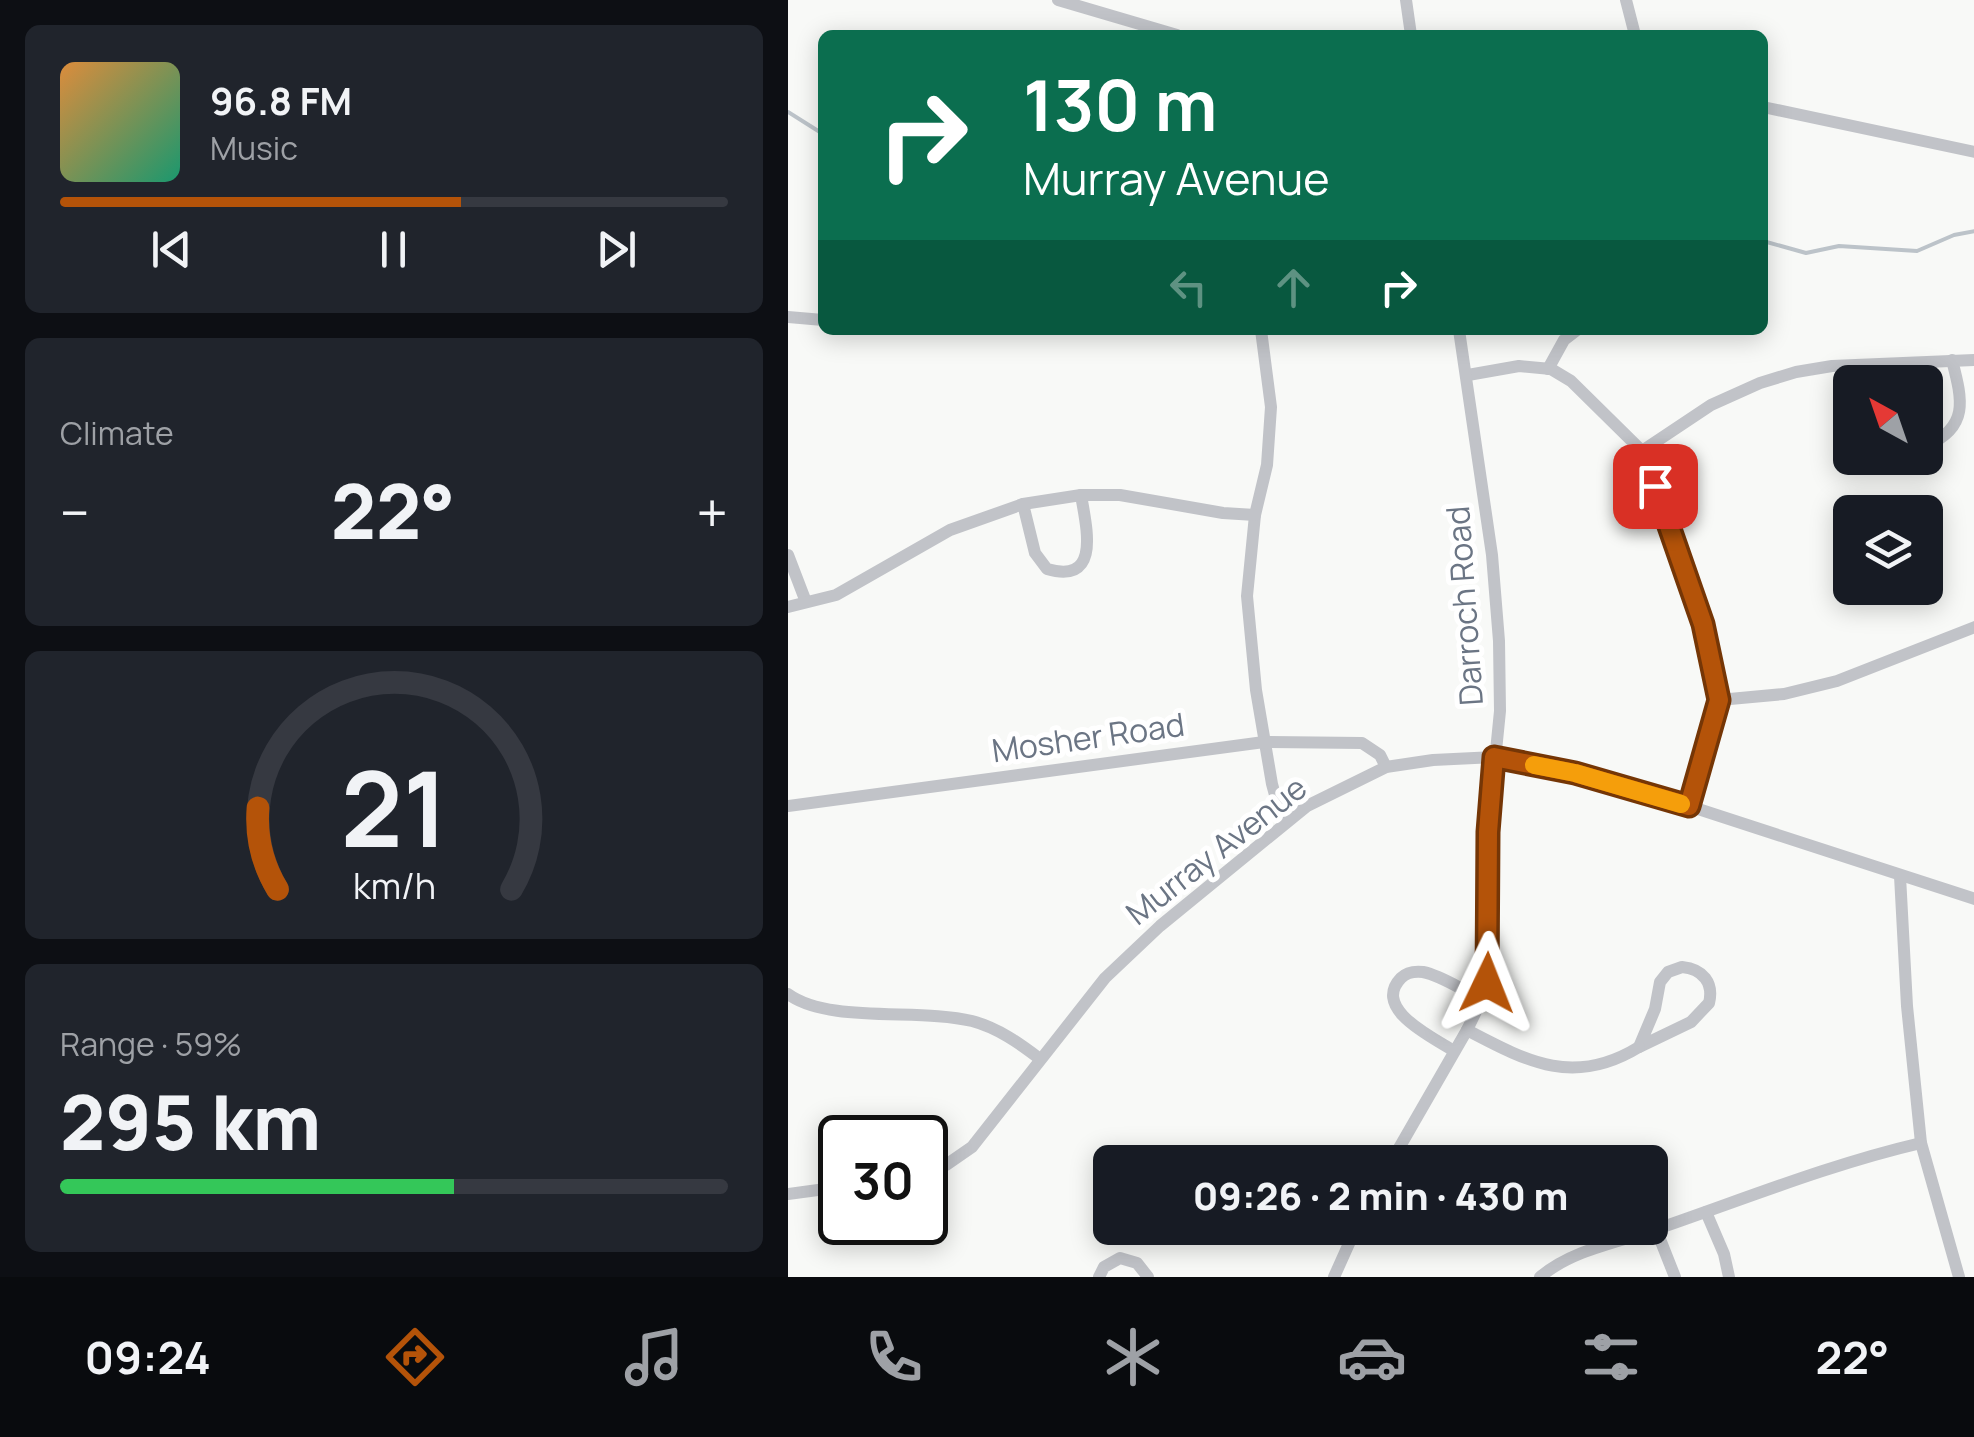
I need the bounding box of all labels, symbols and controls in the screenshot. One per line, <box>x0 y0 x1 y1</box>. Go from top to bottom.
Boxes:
text: 130 m <box>1023 56 1217 152</box>
icon: right <box>858 70 988 200</box>
text: 96.8 FM <box>210 74 352 126</box>
text: Music <box>210 126 298 170</box>
text: Murray Avenue <box>1023 147 1330 209</box>
icon: previous <box>144 222 199 277</box>
icon: pause <box>366 222 421 277</box>
icon: next <box>589 222 644 277</box>
icon: left <box>1161 260 1216 315</box>
icon: ahead <box>1266 260 1321 315</box>
icon: right <box>1371 260 1426 315</box>
north arrow <box>1833 365 1943 475</box>
map controls <box>1833 365 1943 605</box>
text: Climate <box>60 411 174 455</box>
pin <box>1613 444 1698 529</box>
text: 22° <box>331 459 455 562</box>
icon: arrive <box>1628 459 1683 514</box>
text: − <box>60 474 90 550</box>
text: + <box>696 474 728 550</box>
button: layers <box>1833 495 1943 605</box>
street label: Darroch Road <box>1435 505 1493 707</box>
street label: Mosher Road <box>989 702 1187 772</box>
text: 21 <box>340 736 448 878</box>
street label: Murray Avenue <box>1117 766 1315 934</box>
text: km/h <box>352 861 436 910</box>
position arrow <box>1435 931 1539 1035</box>
text: Range · 59% <box>60 1022 242 1066</box>
text: 295 km <box>60 1070 321 1173</box>
speed limit sign: 30 <box>818 1115 948 1245</box>
text: 09:26 · 2 min · 430 m <box>1193 1169 1568 1221</box>
icon: directions <box>380 1322 450 1392</box>
icon: music <box>619 1322 689 1392</box>
icon: phone <box>859 1322 929 1392</box>
icon: climate <box>1098 1322 1168 1392</box>
icon: car <box>1337 1322 1407 1392</box>
icon: filters <box>1576 1322 1646 1392</box>
text: 09:24 <box>85 1326 211 1388</box>
text: 22° <box>1815 1326 1889 1388</box>

